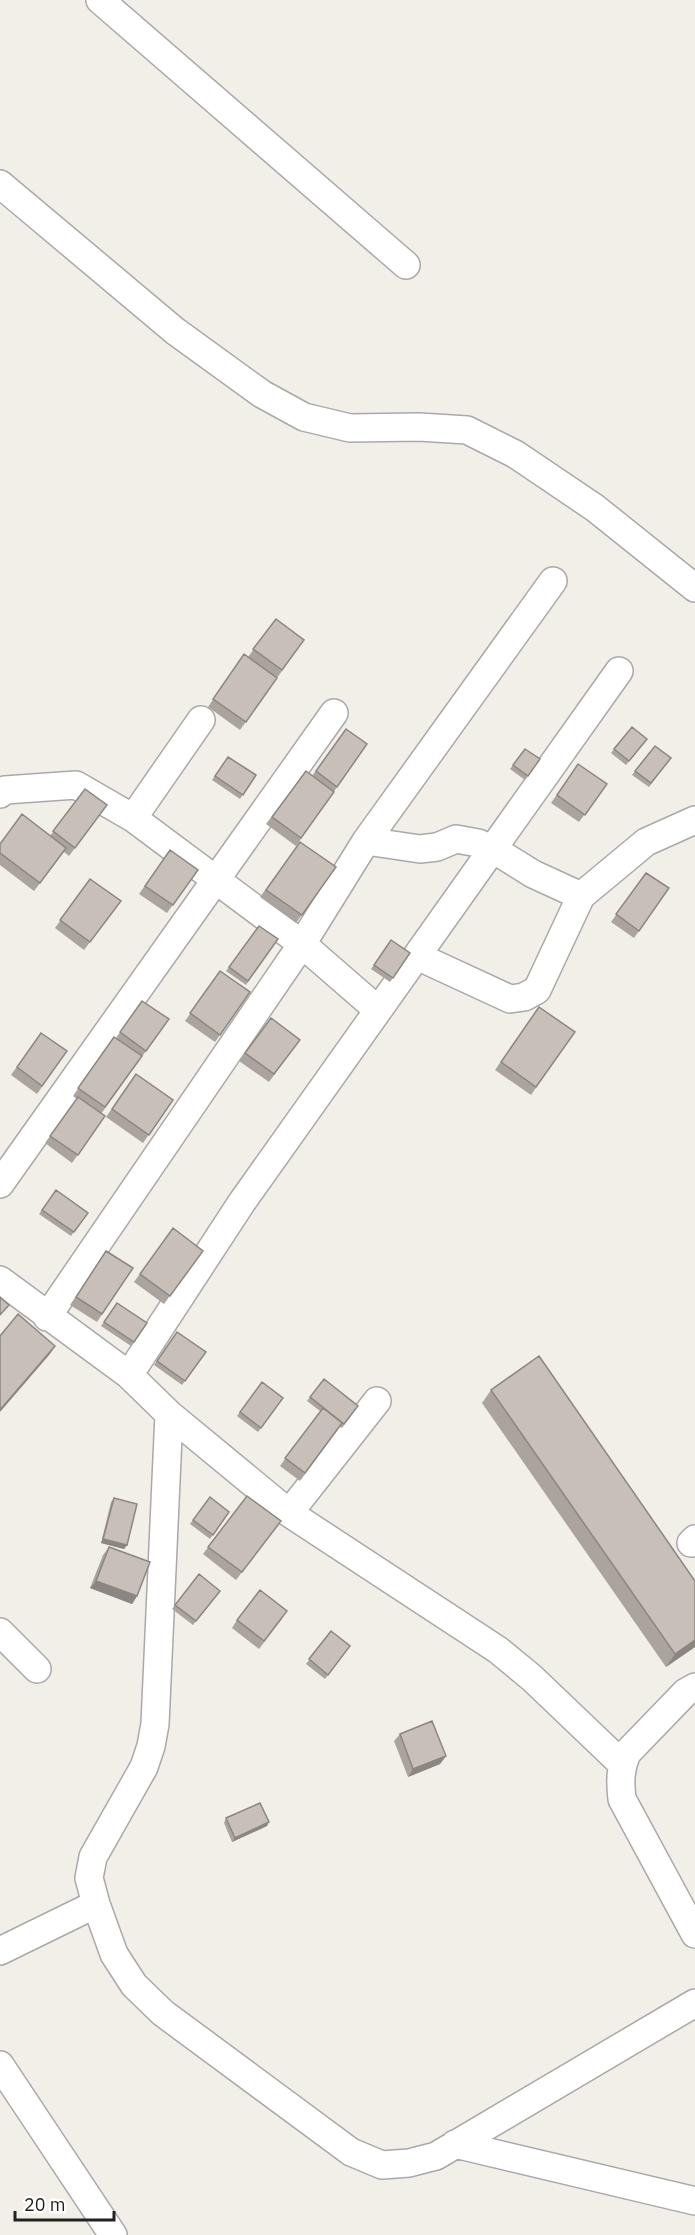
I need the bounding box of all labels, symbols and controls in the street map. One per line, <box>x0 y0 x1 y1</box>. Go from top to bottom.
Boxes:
scale bar <box>15 2184 114 2222</box>
text: 20 m <box>24 2193 66 2216</box>

